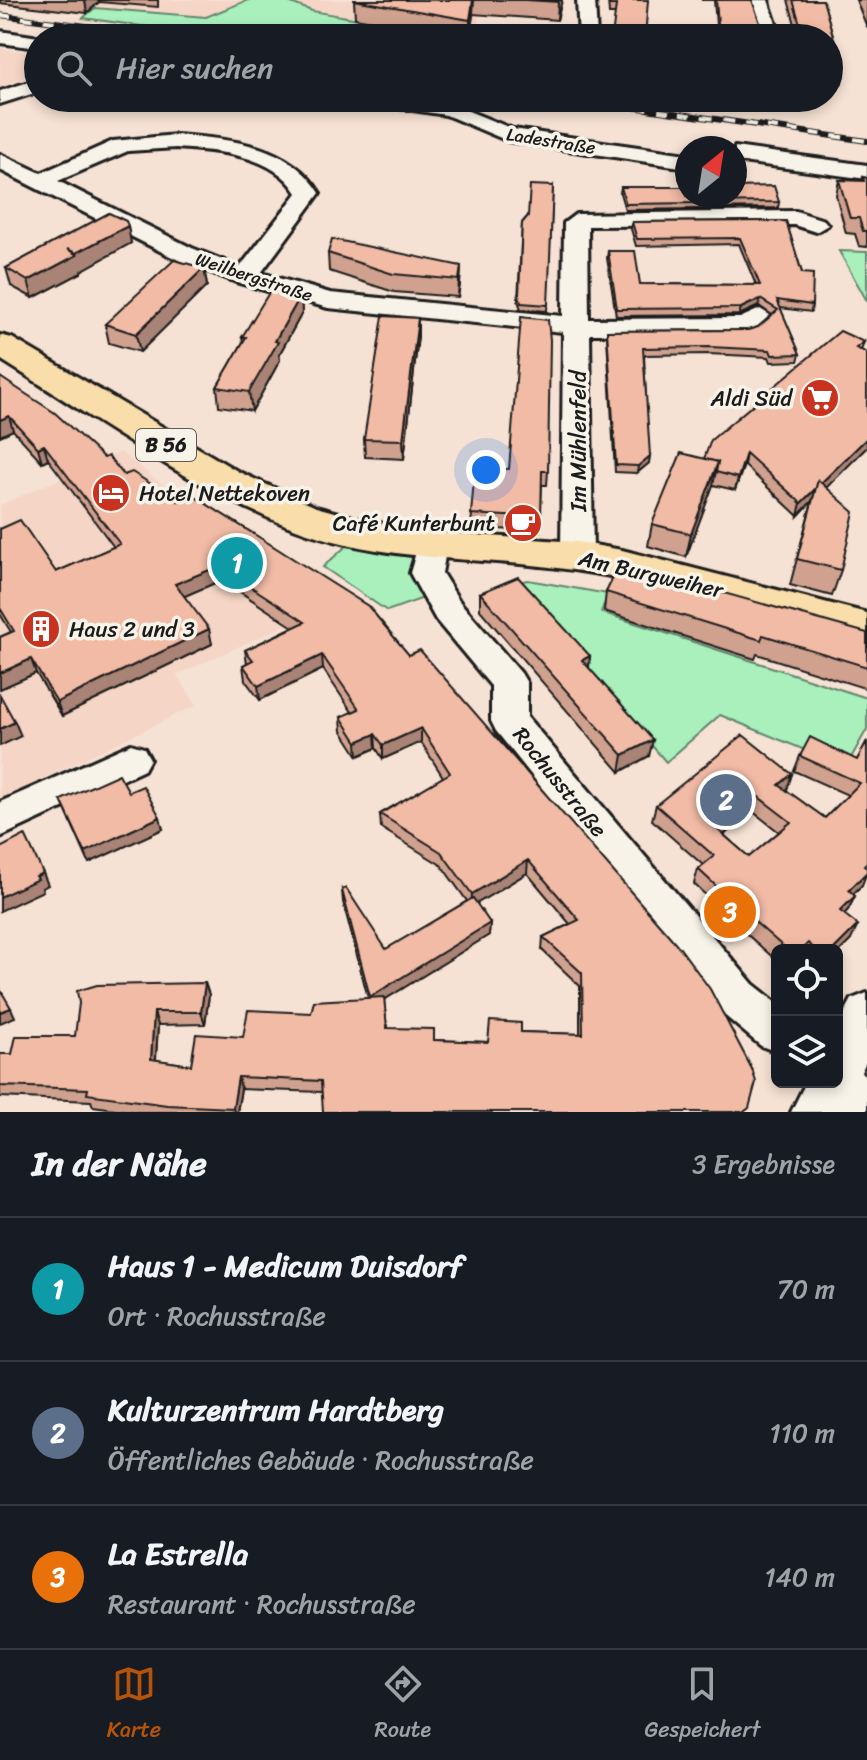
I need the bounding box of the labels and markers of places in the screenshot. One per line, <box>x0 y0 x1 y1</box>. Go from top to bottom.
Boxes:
supermarket icon: Aldi Süd <box>799 377 841 419</box>
place label: Aldi Süd <box>710 379 793 418</box>
hotel icon: Hotel Nettekoven <box>90 472 132 514</box>
place label: Hotel Nettekoven <box>139 474 310 513</box>
cafe icon: Café Kunterbunt <box>502 502 544 544</box>
place label: Café Kunterbunt <box>333 504 495 543</box>
pin: 1 <box>211 533 263 593</box>
building icon: Haus 2 und 3 <box>20 608 62 650</box>
place label: Haus 2 und 3 <box>69 610 195 649</box>
pin: 2 <box>700 770 752 830</box>
pin: 3 <box>704 882 756 942</box>

